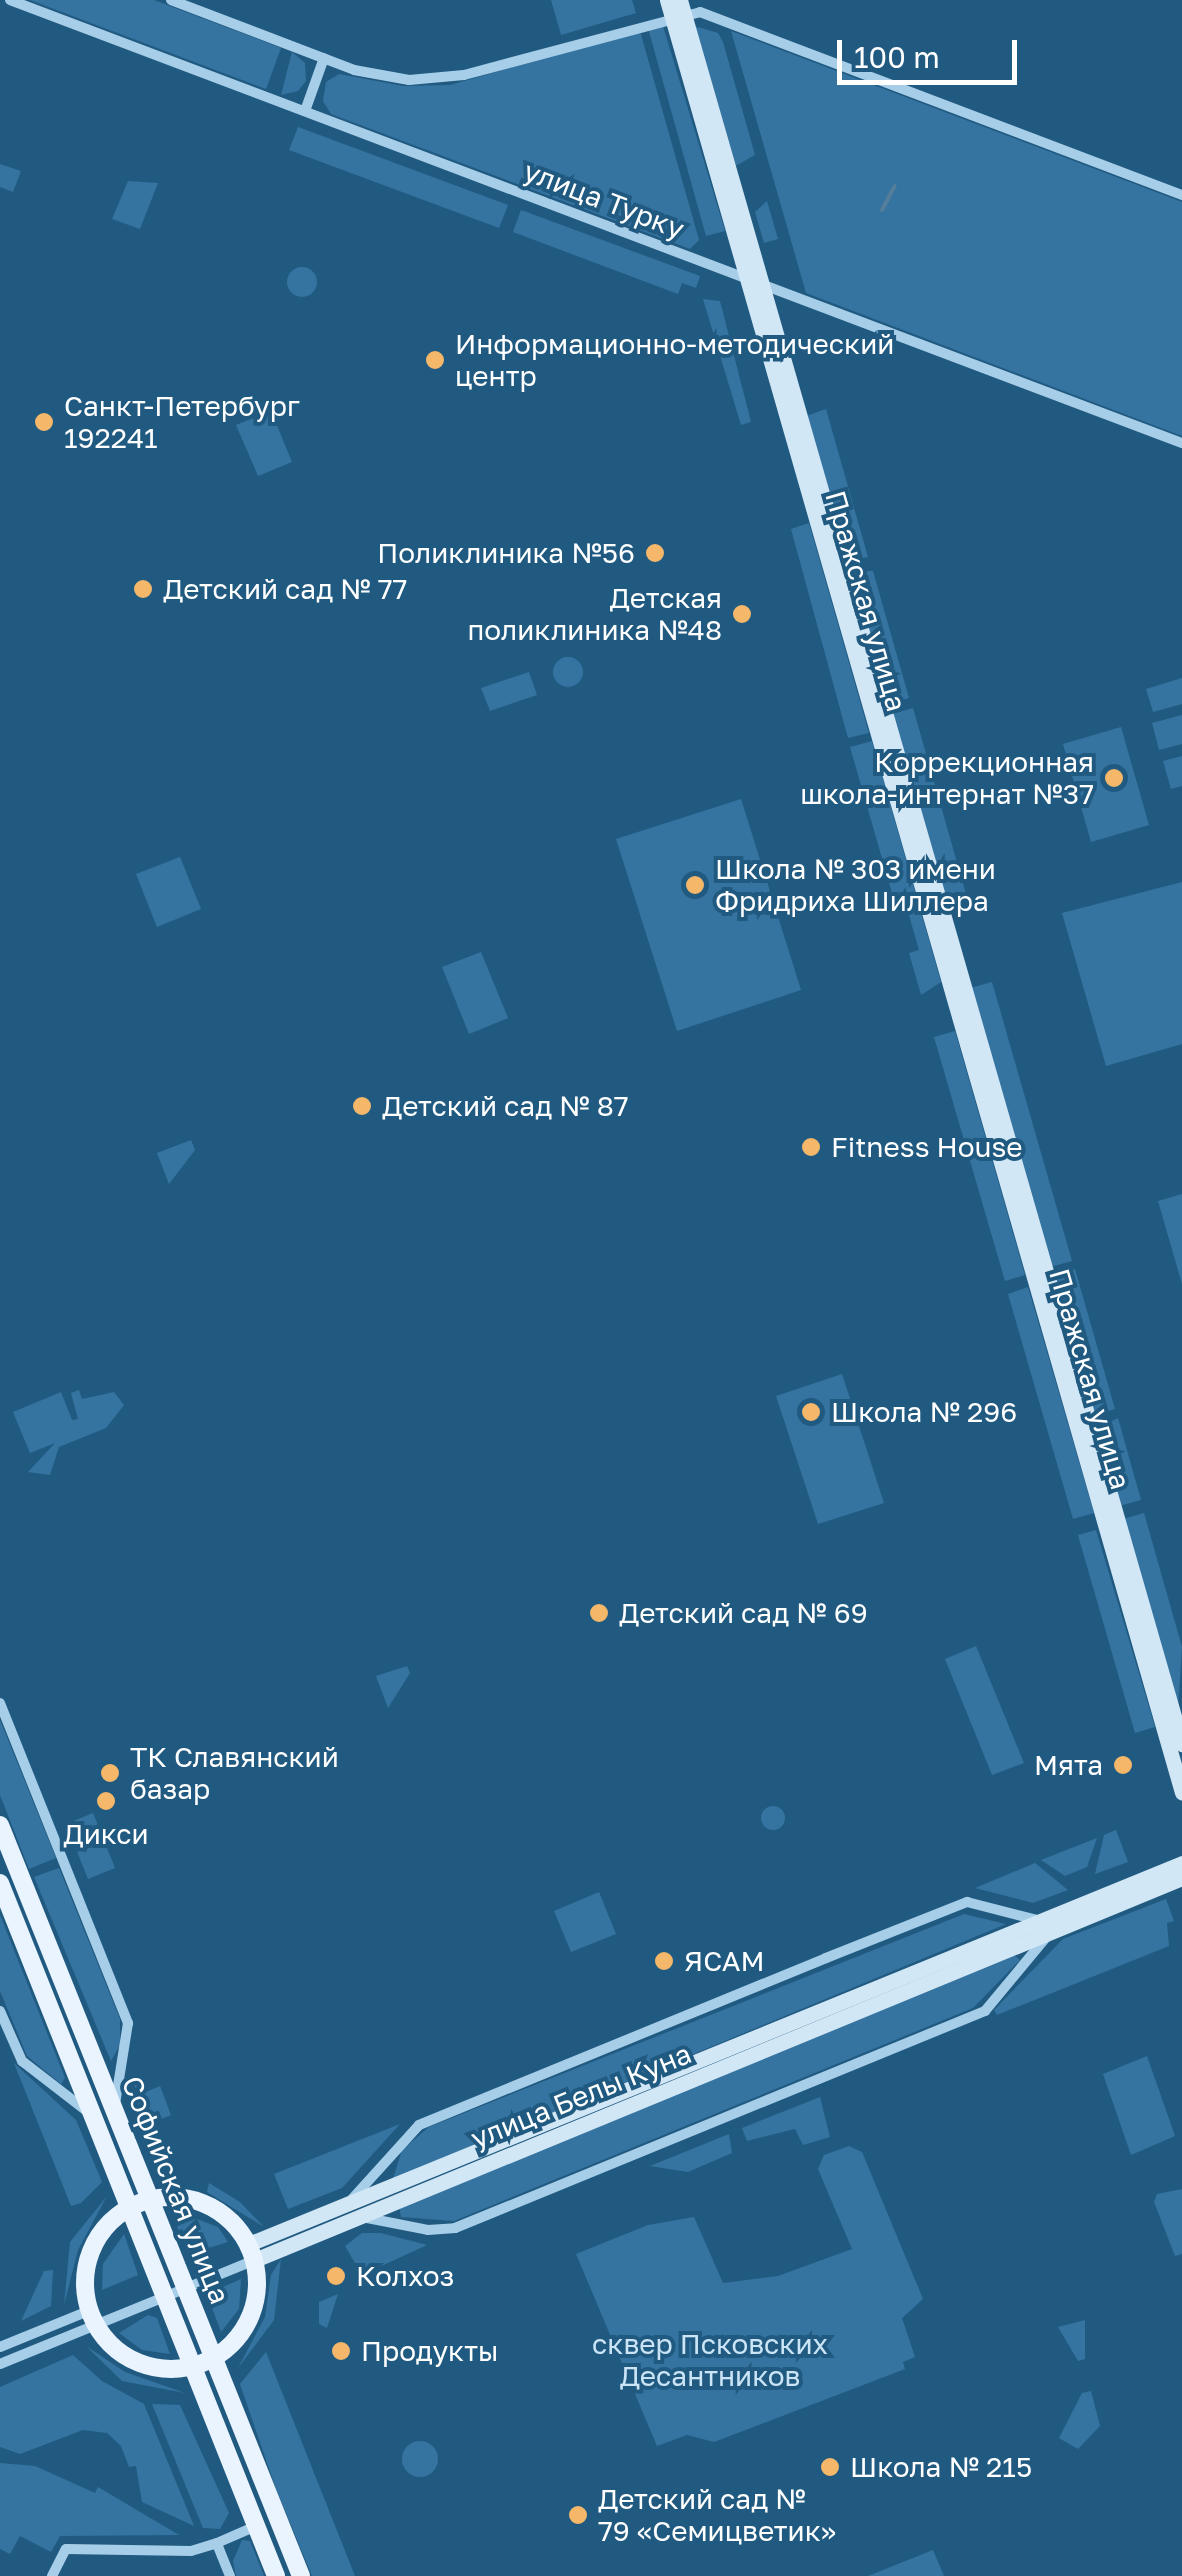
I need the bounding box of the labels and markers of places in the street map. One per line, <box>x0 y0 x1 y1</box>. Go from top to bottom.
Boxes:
place label: Информационно-методический центр <box>455 327 894 393</box>
marker: Информационно-методический центр <box>424 349 446 371</box>
place label: Санкт-Петербург 192241 <box>64 389 300 455</box>
marker: Санкт-Петербург 192241 <box>33 411 55 433</box>
place label: Поликлиника №56 <box>377 536 635 570</box>
marker: Поликлиника №56 <box>644 542 666 564</box>
place label: Детский сад № 77 <box>163 572 407 606</box>
marker: Детский сад № 77 <box>132 578 154 600</box>
place label: Детская поликлиника №48 <box>467 581 722 647</box>
marker: Детская поликлиника №48 <box>731 603 753 625</box>
place label: Коррекционная школа-интернат №37 <box>800 745 1094 811</box>
marker: Коррекционная школа-интернат №37 <box>1103 767 1125 789</box>
place label: Школа № 303 имени Фридриха Шиллера <box>715 852 996 918</box>
marker: Школа № 303 имени Фридриха Шиллера <box>684 874 706 896</box>
place label: Детский сад № 87 <box>382 1089 629 1123</box>
marker: Детский сад № 87 <box>351 1095 373 1117</box>
place label: Fitness House <box>831 1130 1023 1164</box>
marker: Fitness House <box>800 1136 822 1158</box>
place label: Школа № 296 <box>831 1395 1017 1429</box>
marker: Школа № 296 <box>800 1401 822 1423</box>
place label: Детский сад № 69 <box>619 1596 868 1630</box>
marker: Детский сад № 69 <box>588 1602 610 1624</box>
place label: ТК Славянский базар <box>130 1740 339 1806</box>
place label: Мята <box>1034 1748 1103 1782</box>
marker: Мята <box>1112 1754 1134 1776</box>
marker: ТК Славянский базар <box>99 1762 121 1784</box>
marker: Дикси <box>95 1790 117 1812</box>
place label: Дикси <box>63 1817 149 1851</box>
place label: ЯСАМ <box>684 1944 764 1978</box>
marker: ЯСАМ <box>653 1950 675 1972</box>
place label: Колхоз <box>356 2259 454 2293</box>
marker: Колхоз <box>325 2265 347 2287</box>
place label: Продукты <box>361 2334 498 2368</box>
marker: Продукты <box>330 2340 352 2362</box>
place label: Школа № 215 <box>850 2450 1032 2484</box>
marker: Школа № 215 <box>819 2456 841 2478</box>
place label: Детский сад № 79 «Семицветик» <box>598 2482 836 2548</box>
marker: Детский сад № 79 «Семицветик» <box>567 2504 589 2526</box>

